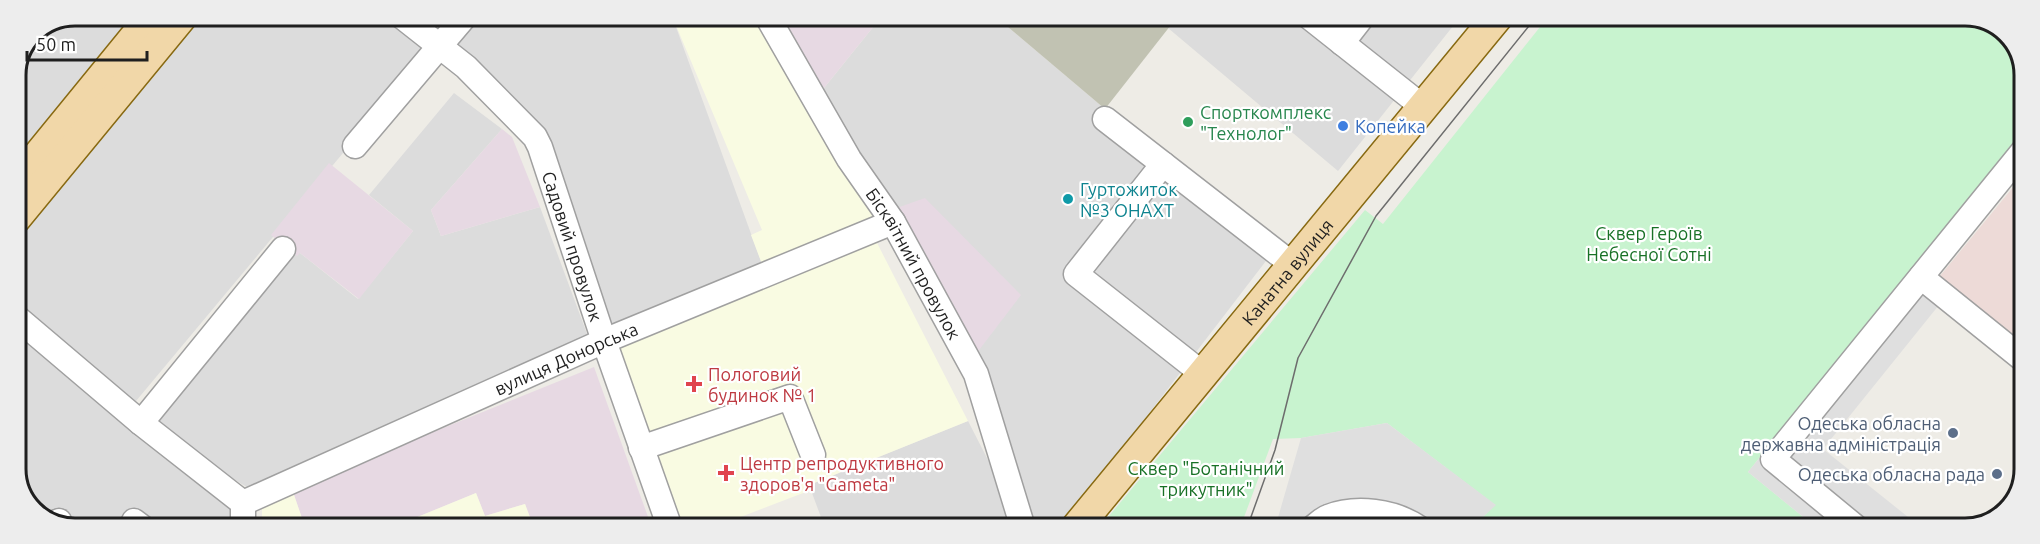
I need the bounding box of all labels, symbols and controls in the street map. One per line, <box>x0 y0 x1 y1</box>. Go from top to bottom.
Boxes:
scale bar <box>27 24 147 62</box>
text: 50 m <box>36 34 76 54</box>
place label: Спорткомплекс "Технолог" <box>1200 102 1331 143</box>
marker: Спорткомплекс "Технолог" <box>1181 115 1195 129</box>
place label: Копейка <box>1355 116 1426 136</box>
marker: Копейка <box>1336 119 1350 133</box>
street label: Садовий провулок <box>539 169 607 324</box>
place label: Гуртожиток №3 ОНАХТ <box>1080 179 1177 220</box>
street label: Бісквітний провулок <box>862 184 965 343</box>
marker: Гуртожиток №3 ОНАХТ <box>1061 192 1075 206</box>
street label: Канатна вулиця <box>1238 215 1337 329</box>
park label: Сквер Героїв Небесної Сотні <box>1586 223 1712 264</box>
street label: вулиця Донорська <box>491 318 641 399</box>
place label: Пологовий будинок № 1 <box>708 364 817 405</box>
marker: Пологовий будинок № 1 <box>685 375 703 393</box>
place label: Одеська обласна державна адміністрація <box>1741 413 1941 454</box>
marker: Одеська обласна державна адміністрація <box>1946 426 1960 440</box>
place label: Центр репродуктивного здоров'я "Gameta" <box>740 453 944 494</box>
park label: Сквер "Ботанічний трикутник" <box>1127 458 1285 499</box>
marker: Центр репродуктивного здоров'я "Gameta" <box>717 464 735 482</box>
place label: Одеська обласна рада <box>1798 464 1985 484</box>
marker: Одеська обласна рада <box>1990 467 2004 481</box>

